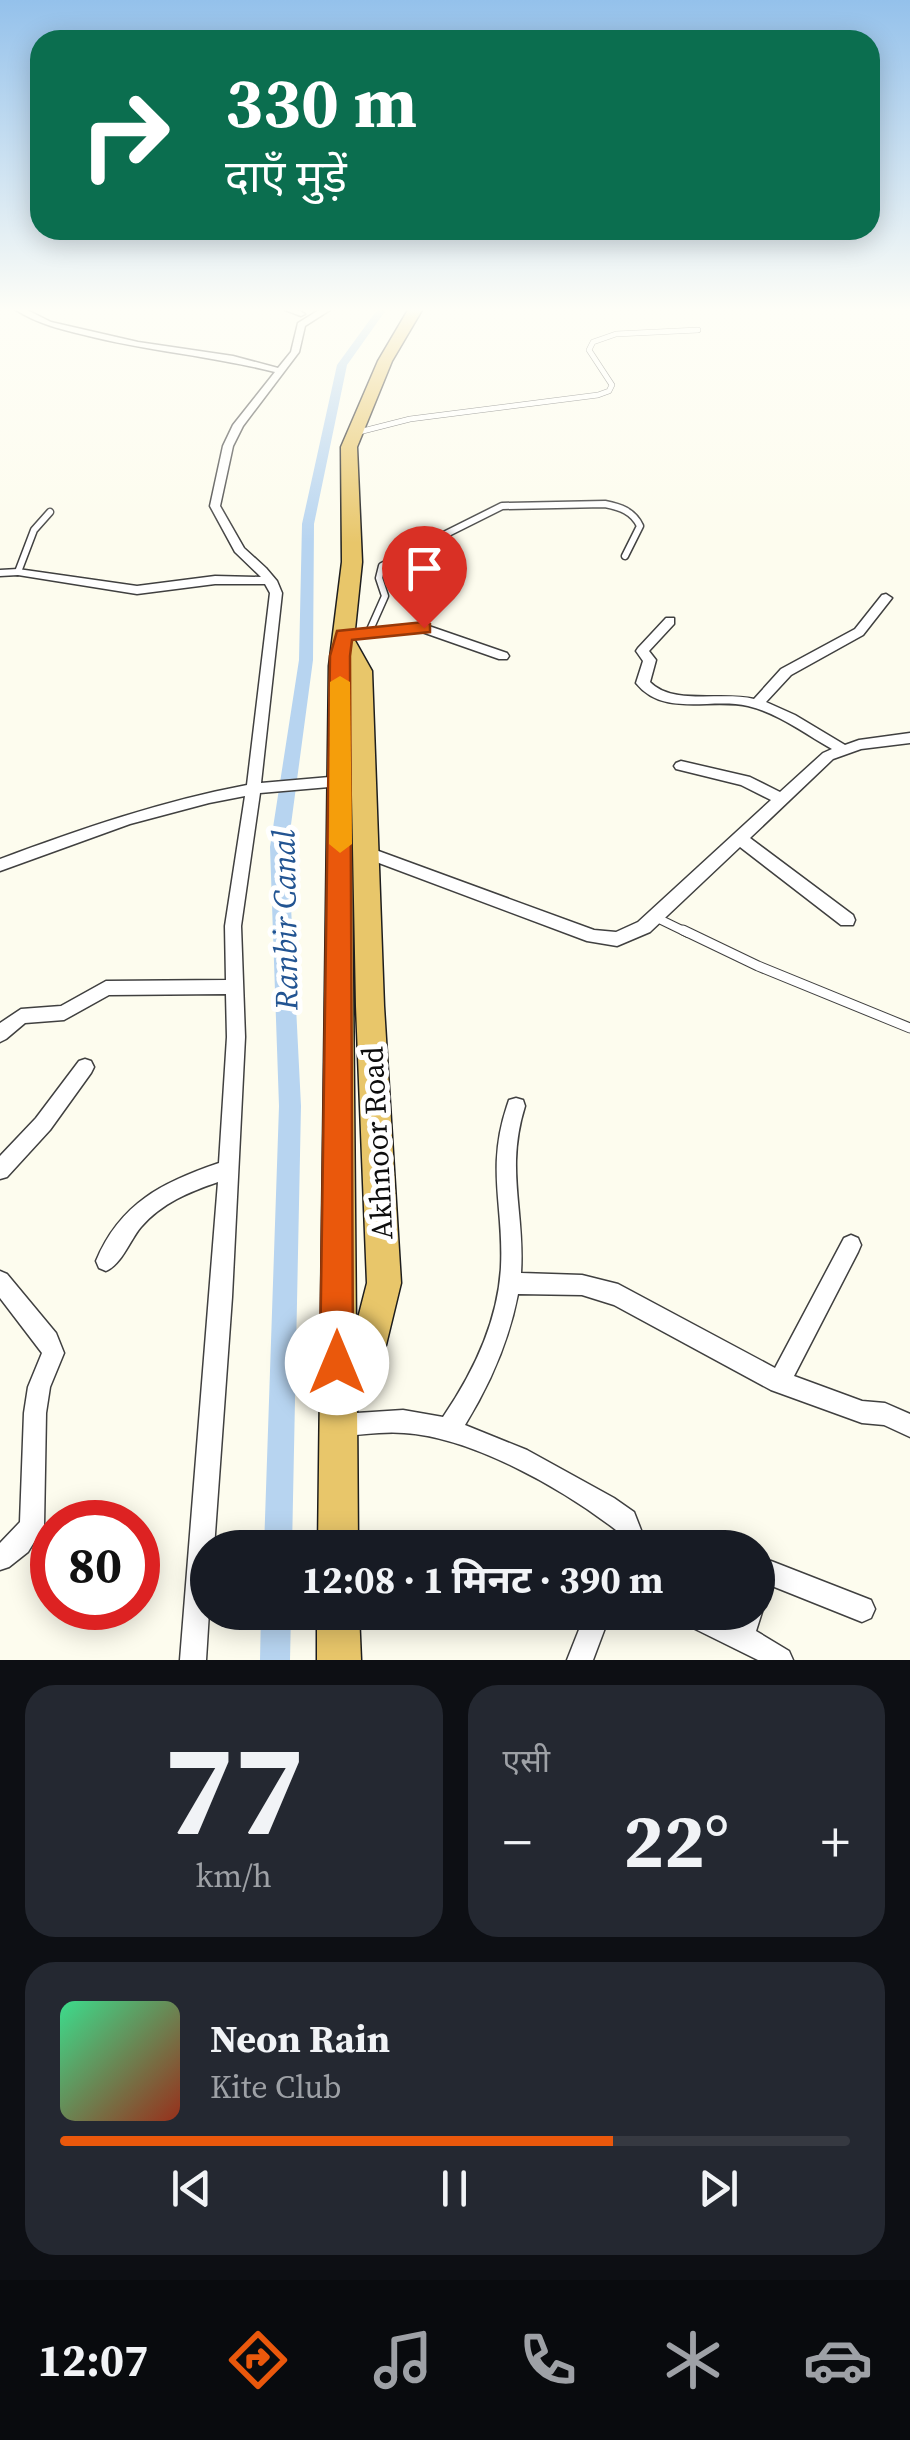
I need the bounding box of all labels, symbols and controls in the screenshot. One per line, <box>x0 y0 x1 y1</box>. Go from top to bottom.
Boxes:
text: 330 m <box>225 54 417 150</box>
icon: right <box>60 70 190 200</box>
text: दाएँ मुड़ें <box>225 145 347 207</box>
pin <box>382 526 467 629</box>
icon: arrive <box>397 541 452 596</box>
water label: Ranbir Canal <box>261 829 309 1012</box>
street label: Akhnoor Road <box>351 1045 403 1241</box>
position arrow <box>285 1311 389 1415</box>
speed limit sign: 80 <box>30 1500 160 1630</box>
text: 12:08 · 1 मिनट · 390 m <box>302 1554 664 1606</box>
text: 77 <box>163 1699 304 1878</box>
text: एसी <box>503 1739 550 1783</box>
text: 22° <box>623 1789 729 1892</box>
text: − <box>503 1804 532 1879</box>
text: + <box>821 1804 850 1879</box>
text: km/h <box>196 1854 272 1898</box>
text: Neon Rain <box>210 2013 390 2065</box>
text: Kite Club <box>210 2065 342 2109</box>
icon: previous <box>164 2161 219 2216</box>
icon: pause <box>427 2161 482 2216</box>
icon: next <box>691 2161 746 2216</box>
icon: directions <box>223 2325 293 2395</box>
icon: music <box>368 2325 438 2395</box>
icon: phone <box>513 2325 583 2395</box>
icon: climate <box>658 2325 728 2395</box>
icon: car <box>803 2325 873 2395</box>
text: 12:07 <box>37 2329 148 2391</box>

